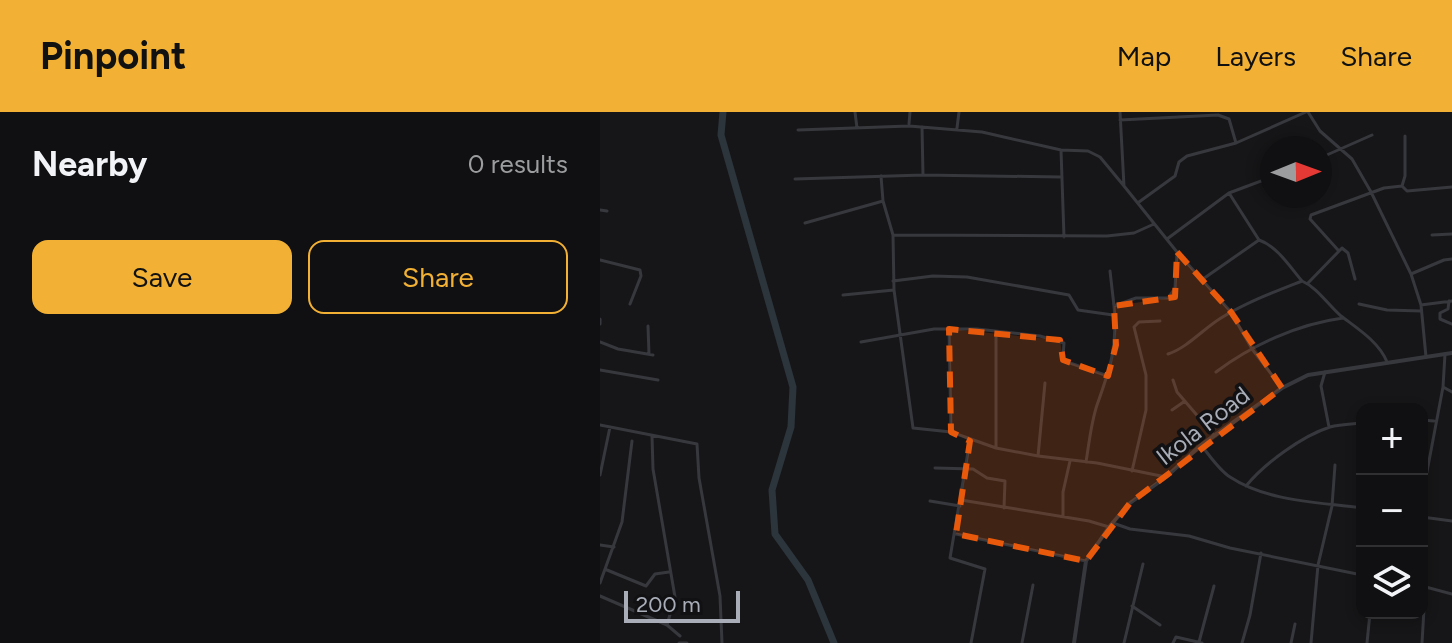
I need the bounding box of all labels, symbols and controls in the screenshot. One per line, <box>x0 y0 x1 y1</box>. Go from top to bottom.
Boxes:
text: Pinpoint <box>40 33 186 79</box>
text: Map <box>1117 39 1171 73</box>
text: Layers <box>1215 39 1296 73</box>
text: Share <box>1340 39 1412 73</box>
north arrow <box>1260 136 1332 208</box>
text: Nearby <box>32 144 147 185</box>
text: 0 results <box>468 148 568 180</box>
button: Save <box>32 240 292 314</box>
button: Share <box>308 240 568 314</box>
street label: Ikola Road <box>1150 380 1255 471</box>
map controls <box>1356 403 1428 619</box>
button: + <box>1356 403 1428 475</box>
button: − <box>1356 475 1428 547</box>
button: layers <box>1356 547 1428 619</box>
scale bar <box>624 587 740 623</box>
text: 200 m <box>636 591 701 618</box>

